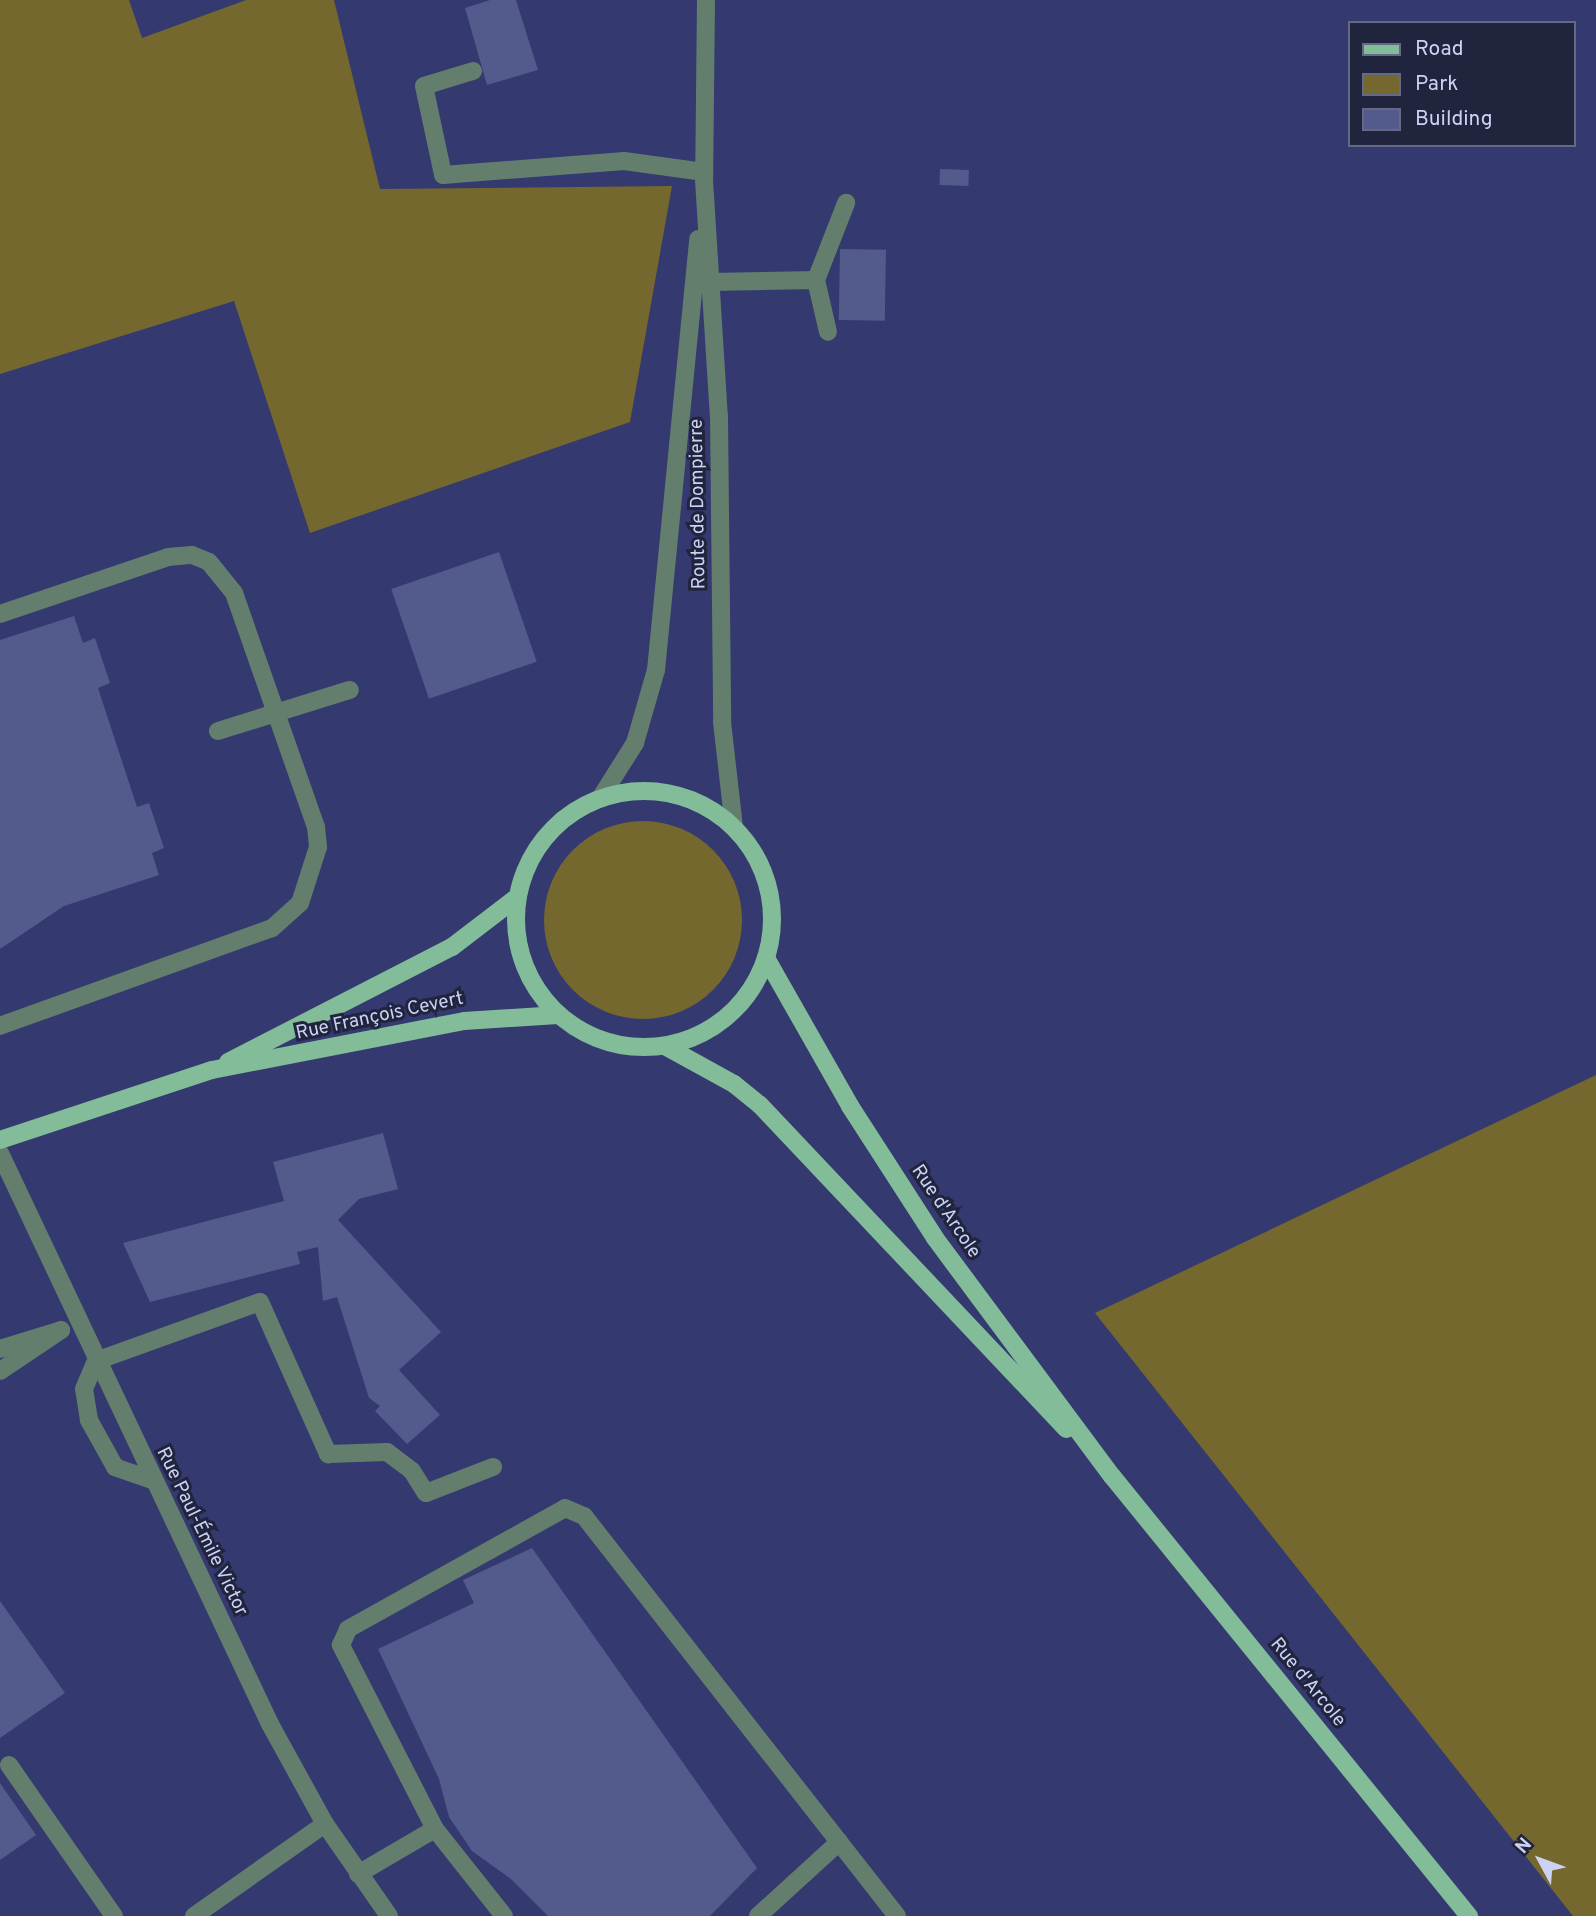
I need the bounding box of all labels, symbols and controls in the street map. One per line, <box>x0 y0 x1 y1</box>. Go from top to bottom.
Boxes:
legend <box>1348 21 1575 147</box>
text: Road <box>1415 36 1464 63</box>
text: Park <box>1415 71 1458 98</box>
text: Building <box>1415 106 1493 133</box>
street label: Route de Dompierre <box>686 419 712 589</box>
street label: Rue François Cevert <box>294 988 466 1046</box>
street label: Rue d'Arcole <box>905 1161 985 1263</box>
street label: Rue Paul-Émile Victor <box>150 1444 252 1620</box>
street label: Rue d'Arcole <box>1264 1634 1350 1732</box>
north arrow <box>1505 1825 1575 1895</box>
text: N <box>1511 1833 1538 1859</box>

